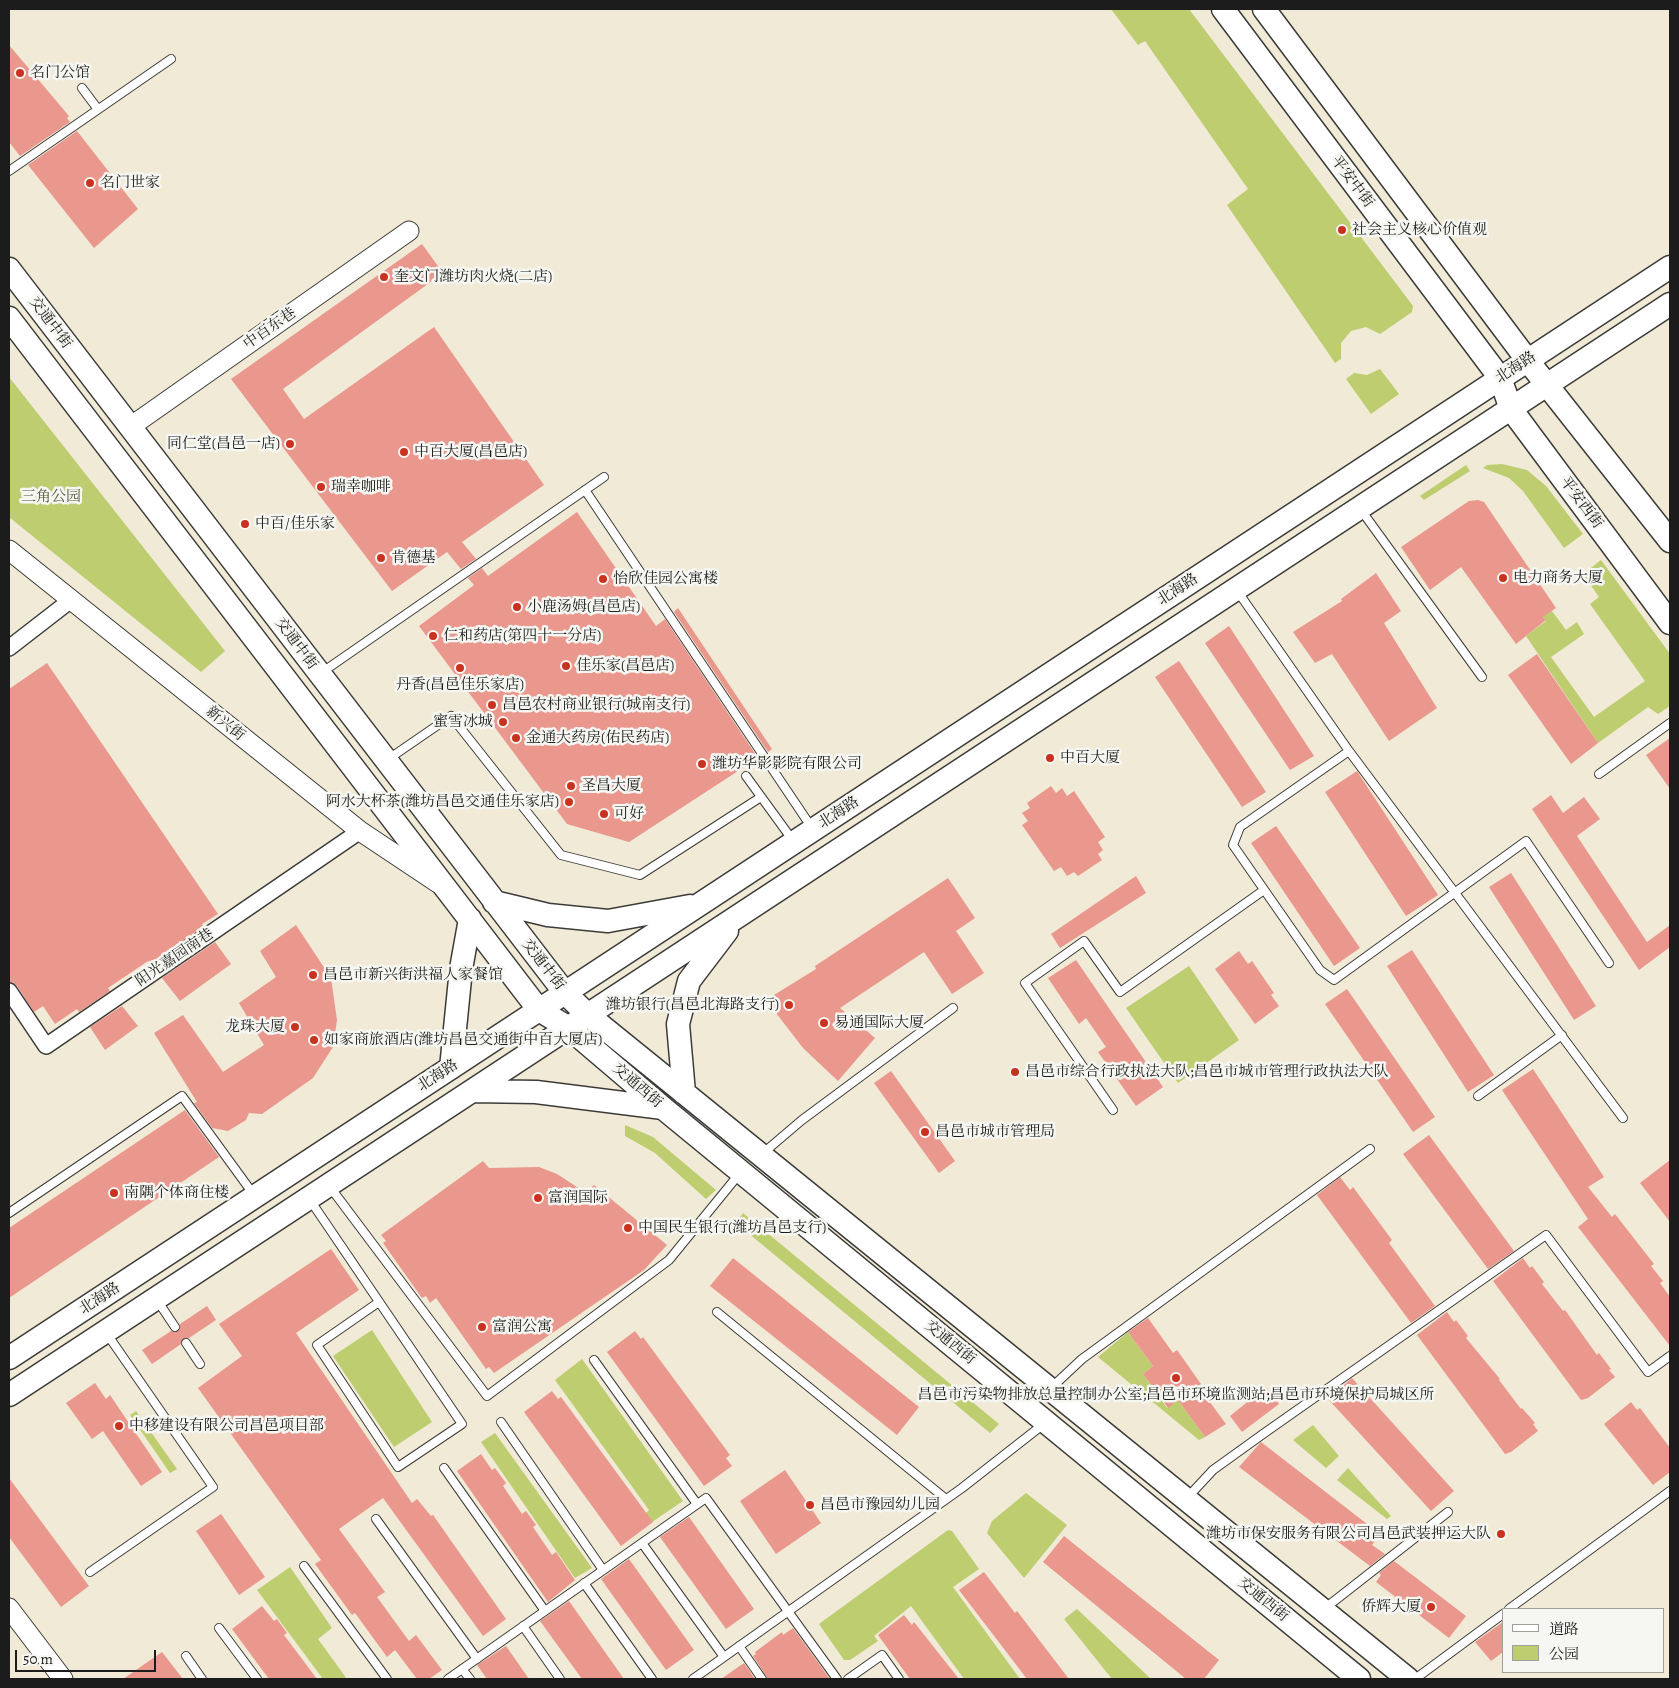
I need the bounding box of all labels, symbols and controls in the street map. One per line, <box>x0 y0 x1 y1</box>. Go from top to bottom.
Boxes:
place label: 名门公馆 <box>30 64 90 82</box>
marker: 名门公馆 <box>14 67 26 79</box>
street label: 平安中街 <box>1327 153 1377 211</box>
place label: 名门世家 <box>100 174 160 192</box>
marker: 名门世家 <box>84 177 96 189</box>
place label: 社会主义核心价值观 <box>1352 221 1487 239</box>
marker: 社会主义核心价值观 <box>1336 224 1348 236</box>
place label: 奎文门潍坊肉火烧(二店) <box>394 268 552 286</box>
marker: 奎文门潍坊肉火烧(二店) <box>378 271 390 283</box>
street label: 交通中街 <box>25 294 75 352</box>
street label: 中百东巷 <box>240 304 300 354</box>
street label: 北海路 <box>1492 348 1540 388</box>
place label: 同仁堂(昌邑一店) <box>167 435 280 453</box>
marker: 同仁堂(昌邑一店) <box>284 438 296 450</box>
place label: 中百大厦(昌邑店) <box>414 443 527 461</box>
marker: 中百大厦(昌邑店) <box>398 446 410 458</box>
street label: 平安西街 <box>1556 474 1606 532</box>
place label: 瑞幸咖啡 <box>331 478 391 496</box>
marker: 瑞幸咖啡 <box>315 481 327 493</box>
park label: 三角公园 <box>21 488 81 506</box>
place label: 中百/佳乐家 <box>255 515 335 533</box>
marker: 中百/佳乐家 <box>239 518 251 530</box>
place label: 肯德基 <box>391 549 436 567</box>
marker: 肯德基 <box>375 552 387 564</box>
place label: 电力商务大厦 <box>1513 569 1603 587</box>
place label: 怡欣佳园公寓楼 <box>613 570 718 588</box>
street label: 北海路 <box>1154 570 1202 610</box>
marker: 电力商务大厦 <box>1497 572 1509 584</box>
marker: 怡欣佳园公寓楼 <box>597 573 609 585</box>
place label: 小鹿汤姆(昌邑店) <box>527 598 640 616</box>
marker: 小鹿汤姆(昌邑店) <box>511 601 523 613</box>
street label: 交通中街 <box>271 615 321 673</box>
place label: 仁和药店(第四十一分店) <box>443 627 601 645</box>
marker: 仁和药店(第四十一分店) <box>427 630 439 642</box>
place label: 佳乐家(昌邑店) <box>576 657 674 675</box>
marker: 佳乐家(昌邑店) <box>560 660 572 672</box>
marker: 丹香(昌邑佳乐家店) <box>454 662 466 674</box>
place label: 丹香(昌邑佳乐家店) <box>396 676 524 694</box>
place label: 昌邑农村商业银行(城南支行) <box>502 696 690 714</box>
marker: 昌邑农村商业银行(城南支行) <box>486 699 498 711</box>
street label: 新兴街 <box>202 703 248 745</box>
place label: 蜜雪冰城 <box>433 713 493 731</box>
marker: 蜜雪冰城 <box>497 716 509 728</box>
place label: 金通大药房(佑民药店) <box>526 729 669 747</box>
marker: 金通大药房(佑民药店) <box>510 732 522 744</box>
place label: 中百大厦 <box>1060 749 1120 767</box>
marker: 中百大厦 <box>1044 752 1056 764</box>
place label: 潍坊华影影院有限公司 <box>712 755 862 773</box>
marker: 潍坊华影影院有限公司 <box>696 758 708 770</box>
place label: 圣昌大厦 <box>581 777 641 795</box>
marker: 圣昌大厦 <box>565 780 577 792</box>
place label: 阿水大杯茶(潍坊昌邑交通佳乐家店) <box>326 793 559 811</box>
street label: 北海路 <box>815 793 863 833</box>
marker: 阿水大杯茶(潍坊昌邑交通佳乐家店) <box>563 796 575 808</box>
place label: 可好 <box>614 805 644 823</box>
marker: 可好 <box>598 808 610 820</box>
street label: 阳光嘉园南巷 <box>133 925 217 991</box>
street label: 交通中街 <box>517 936 569 994</box>
place label: 昌邑市新兴街洪福人家餐馆 <box>323 966 503 984</box>
marker: 昌邑市新兴街洪福人家餐馆 <box>307 969 319 981</box>
place label: 潍坊银行(昌邑北海路支行) <box>606 996 779 1014</box>
marker: 潍坊银行(昌邑北海路支行) <box>783 999 795 1011</box>
place label: 易通国际大厦 <box>834 1014 924 1032</box>
marker: 易通国际大厦 <box>818 1017 830 1029</box>
place label: 龙珠大厦 <box>225 1018 285 1036</box>
marker: 龙珠大厦 <box>289 1021 301 1033</box>
place label: 如家商旅酒店(潍坊昌邑交通街中百大厦店) <box>324 1031 602 1049</box>
marker: 如家商旅酒店(潍坊昌邑交通街中百大厦店) <box>308 1034 320 1046</box>
street label: 北海路 <box>414 1056 462 1096</box>
street label: 交通西街 <box>608 1060 666 1112</box>
place label: 昌邑市综合行政执法大队;昌邑市城市管理行政执法大队 <box>1025 1063 1389 1081</box>
marker: 昌邑市综合行政执法大队;昌邑市城市管理行政执法大队 <box>1009 1066 1021 1078</box>
place label: 昌邑市城市管理局 <box>935 1123 1055 1141</box>
marker: 昌邑市城市管理局 <box>919 1126 931 1138</box>
place label: 南隅个体商住楼 <box>124 1184 229 1202</box>
marker: 南隅个体商住楼 <box>108 1187 120 1199</box>
place label: 富润国际 <box>548 1189 608 1207</box>
marker: 富润国际 <box>532 1192 544 1204</box>
place label: 中国民生银行(潍坊昌邑支行) <box>638 1219 826 1237</box>
marker: 中国民生银行(潍坊昌邑支行) <box>622 1222 634 1234</box>
street label: 北海路 <box>76 1279 124 1319</box>
street label: 交通西街 <box>921 1317 979 1369</box>
place label: 富润公寓 <box>492 1318 552 1336</box>
marker: 富润公寓 <box>476 1321 488 1333</box>
marker: 昌邑市污染物排放总量控制办公室;昌邑市环境监测站;昌邑市环境保护局城区所 <box>1170 1372 1182 1384</box>
place label: 昌邑市污染物排放总量控制办公室;昌邑市环境监测站;昌邑市环境保护局城区所 <box>917 1386 1435 1404</box>
place label: 中移建设有限公司昌邑项目部 <box>129 1417 324 1435</box>
marker: 中移建设有限公司昌邑项目部 <box>113 1420 125 1432</box>
place label: 昌邑市豫园幼儿园 <box>820 1496 940 1514</box>
marker: 昌邑市豫园幼儿园 <box>804 1499 816 1511</box>
place label: 潍坊市保安服务有限公司昌邑武装押运大队 <box>1206 1525 1491 1543</box>
marker: 潍坊市保安服务有限公司昌邑武装押运大队 <box>1495 1528 1507 1540</box>
street label: 交通西街 <box>1234 1574 1292 1626</box>
place label: 侨辉大厦 <box>1361 1598 1421 1616</box>
marker: 侨辉大厦 <box>1425 1601 1437 1613</box>
legend <box>1502 1608 1664 1673</box>
text: 道路 <box>1549 1619 1579 1639</box>
scale bar <box>18 1640 159 1672</box>
text: 公园 <box>1549 1644 1579 1664</box>
text: 50 m <box>23 1649 53 1669</box>

